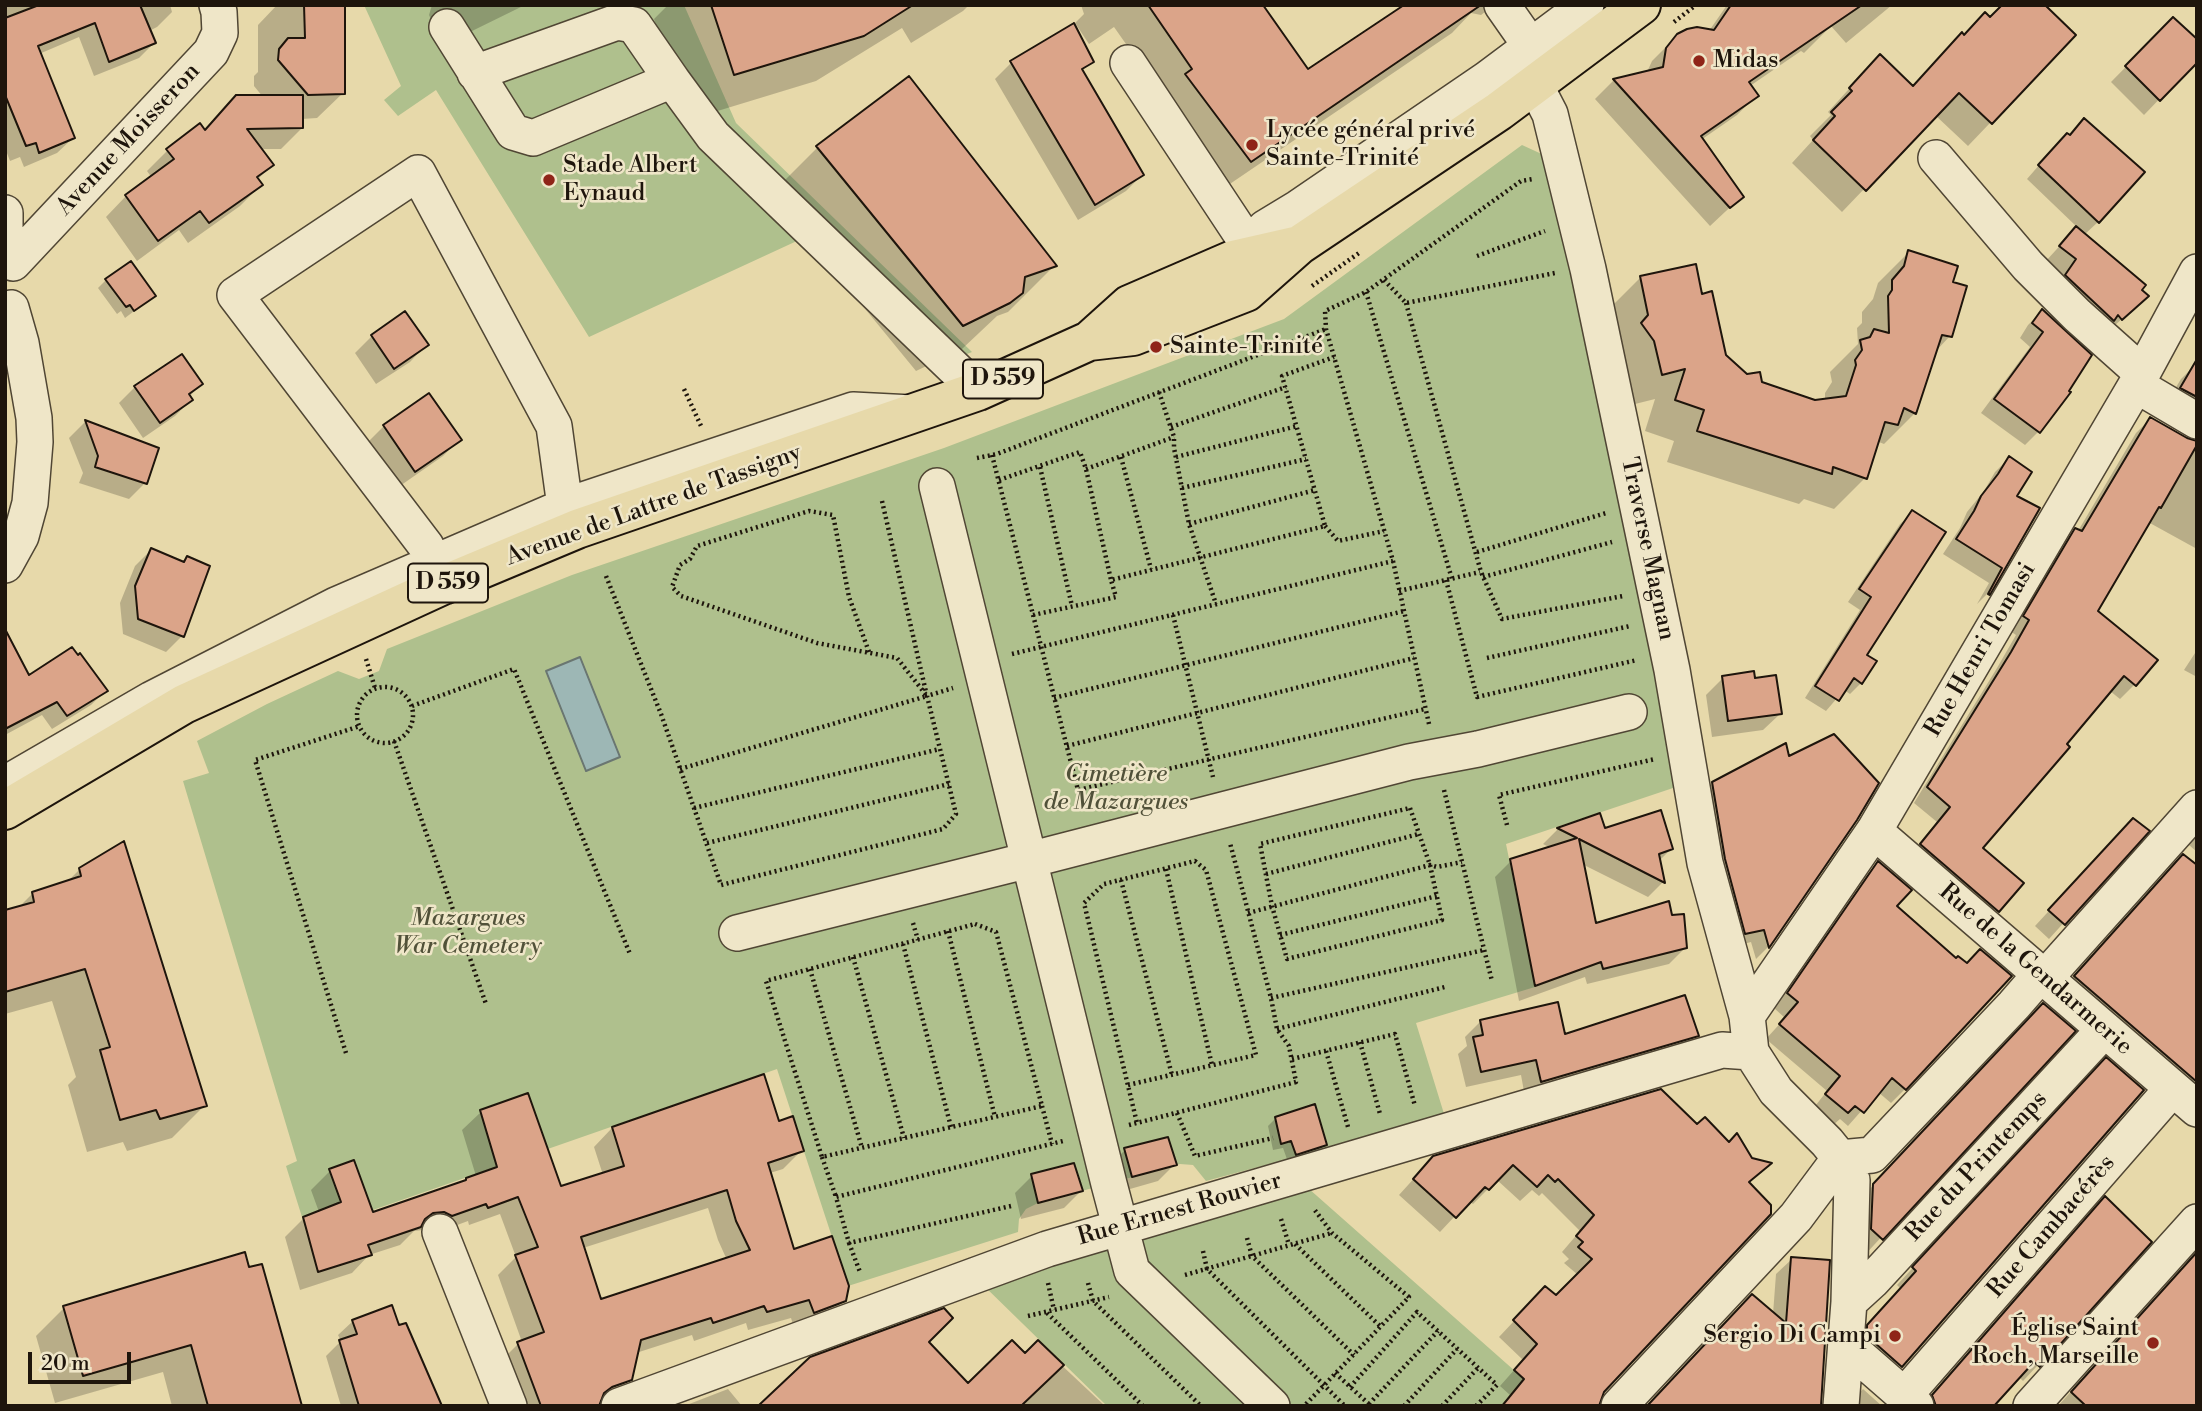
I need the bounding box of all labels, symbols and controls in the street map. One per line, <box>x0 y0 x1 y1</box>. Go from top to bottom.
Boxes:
place label: Midas <box>1713 47 1778 75</box>
marker: Midas <box>1691 53 1707 69</box>
street label: Avenue Moisseron <box>51 58 207 222</box>
place label: Lycée général privé Sainte-Trinité <box>1266 117 1475 173</box>
marker: Lycée général privé Sainte-Trinité <box>1244 137 1260 153</box>
place label: Stade Albert Eynaud <box>563 152 697 208</box>
marker: Stade Albert Eynaud <box>541 172 557 188</box>
place label: Sainte-Trinité <box>1170 333 1323 361</box>
marker: Sainte-Trinité <box>1148 339 1164 355</box>
road number: D 559 <box>963 360 1043 398</box>
street label: Avenue de Lattre de Tassigny <box>502 439 806 573</box>
street label: Traverse Magnan <box>1614 455 1680 643</box>
street label: Rue Henri Tomasi <box>1919 558 2043 742</box>
road number: D 559 <box>408 564 488 603</box>
park label: Cimetière de Mazargues <box>1044 761 1188 817</box>
street label: Rue de la Gendarmerie <box>1932 878 2138 1062</box>
park label: Mazargues War Cemetery <box>394 905 542 961</box>
street label: Rue du Printemps <box>1900 1086 2054 1248</box>
street label: Rue Cambacérès <box>1982 1150 2122 1304</box>
street label: Rue Ernest Rouvier <box>1075 1167 1285 1253</box>
place label: Église Saint Roch, Marseille <box>1972 1315 2139 1371</box>
place label: Sergio Di Campi <box>1703 1322 1881 1350</box>
marker: Sergio Di Campi <box>1887 1328 1903 1344</box>
marker: Église Saint Roch, Marseille <box>2145 1335 2161 1351</box>
scale bar <box>32 1338 135 1382</box>
text: 20 m <box>41 1351 90 1377</box>

